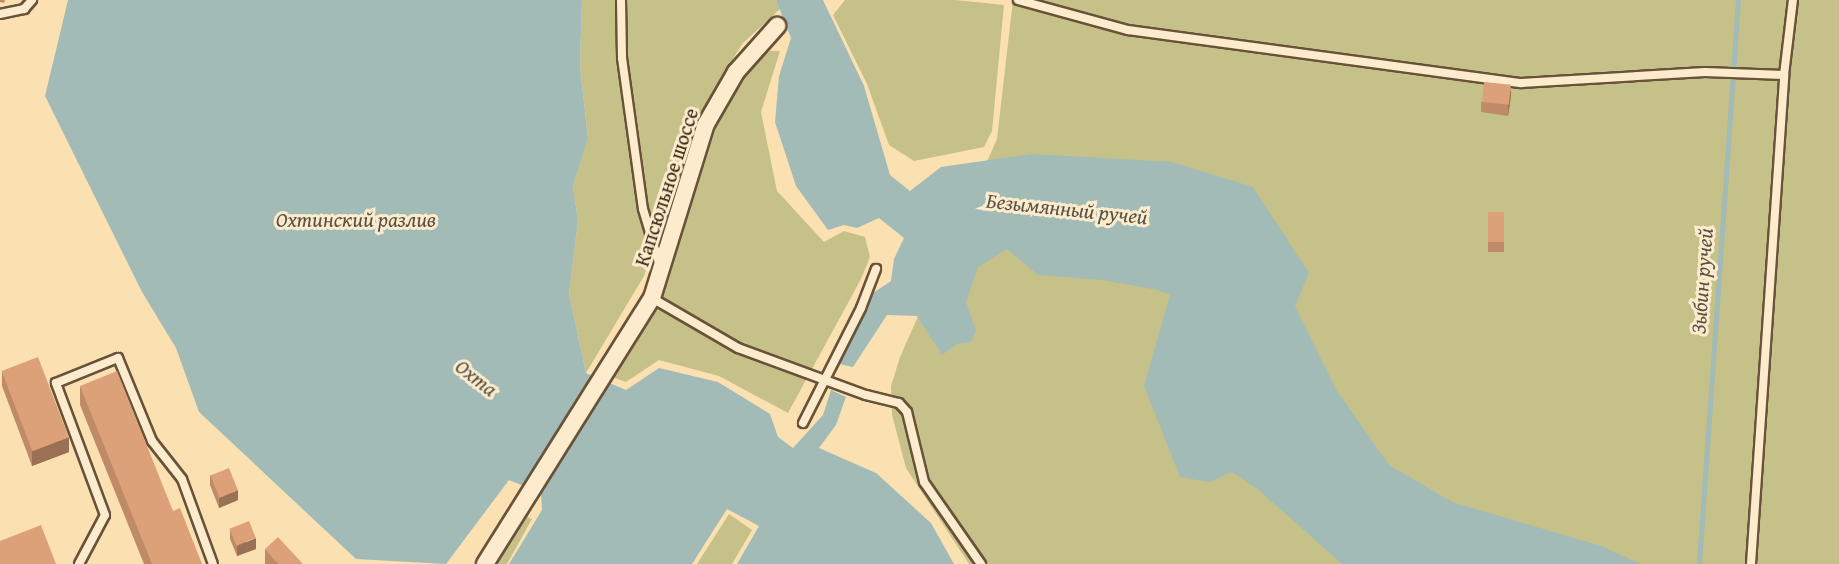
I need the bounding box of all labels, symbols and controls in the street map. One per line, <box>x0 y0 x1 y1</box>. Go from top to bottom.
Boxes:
street label: Капсюльное шоссе <box>629 105 703 269</box>
water label: Безымянный ручей <box>985 188 1149 230</box>
water label: Охтинский разлив <box>276 207 436 233</box>
water label: Зыбин ручей <box>1686 227 1718 335</box>
water label: Охта <box>450 354 502 402</box>

